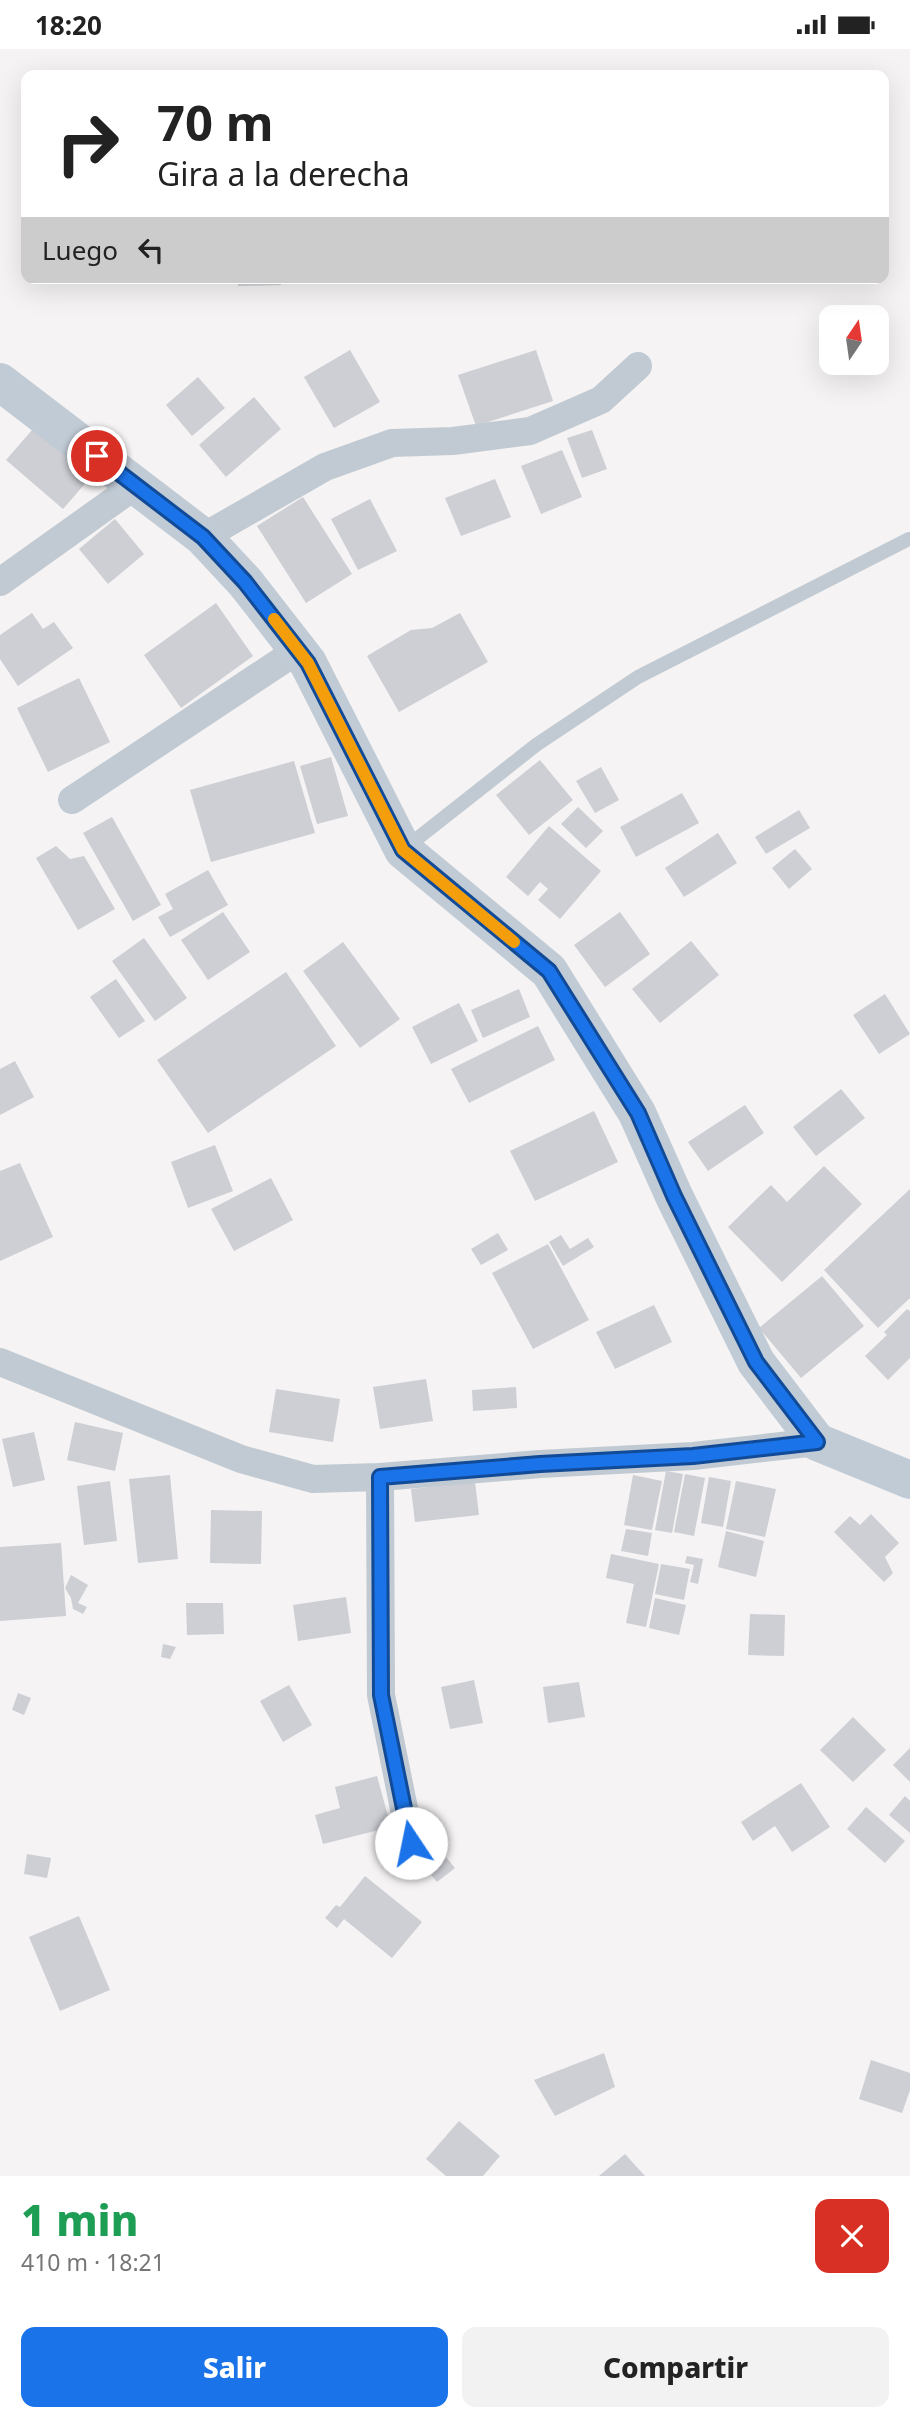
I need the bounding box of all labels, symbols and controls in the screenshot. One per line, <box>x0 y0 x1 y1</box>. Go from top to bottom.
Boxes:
text: 18:20 <box>35 7 102 43</box>
text: 70 m <box>157 89 274 155</box>
icon: right <box>42 98 133 189</box>
text: Gira a la derecha <box>157 152 410 195</box>
icon: left <box>132 231 170 269</box>
text: Luego <box>42 232 118 268</box>
north arrow <box>819 305 889 375</box>
map controls <box>819 305 889 375</box>
pin <box>67 426 127 486</box>
icon: arrive <box>78 437 116 475</box>
position arrow <box>374 1806 448 1880</box>
text: 1 min <box>21 2191 138 2248</box>
button: close <box>815 2199 889 2273</box>
text: 410 m · 18:21 <box>21 2246 165 2278</box>
button: Salir <box>21 2327 448 2407</box>
button: Compartir <box>462 2327 889 2407</box>

